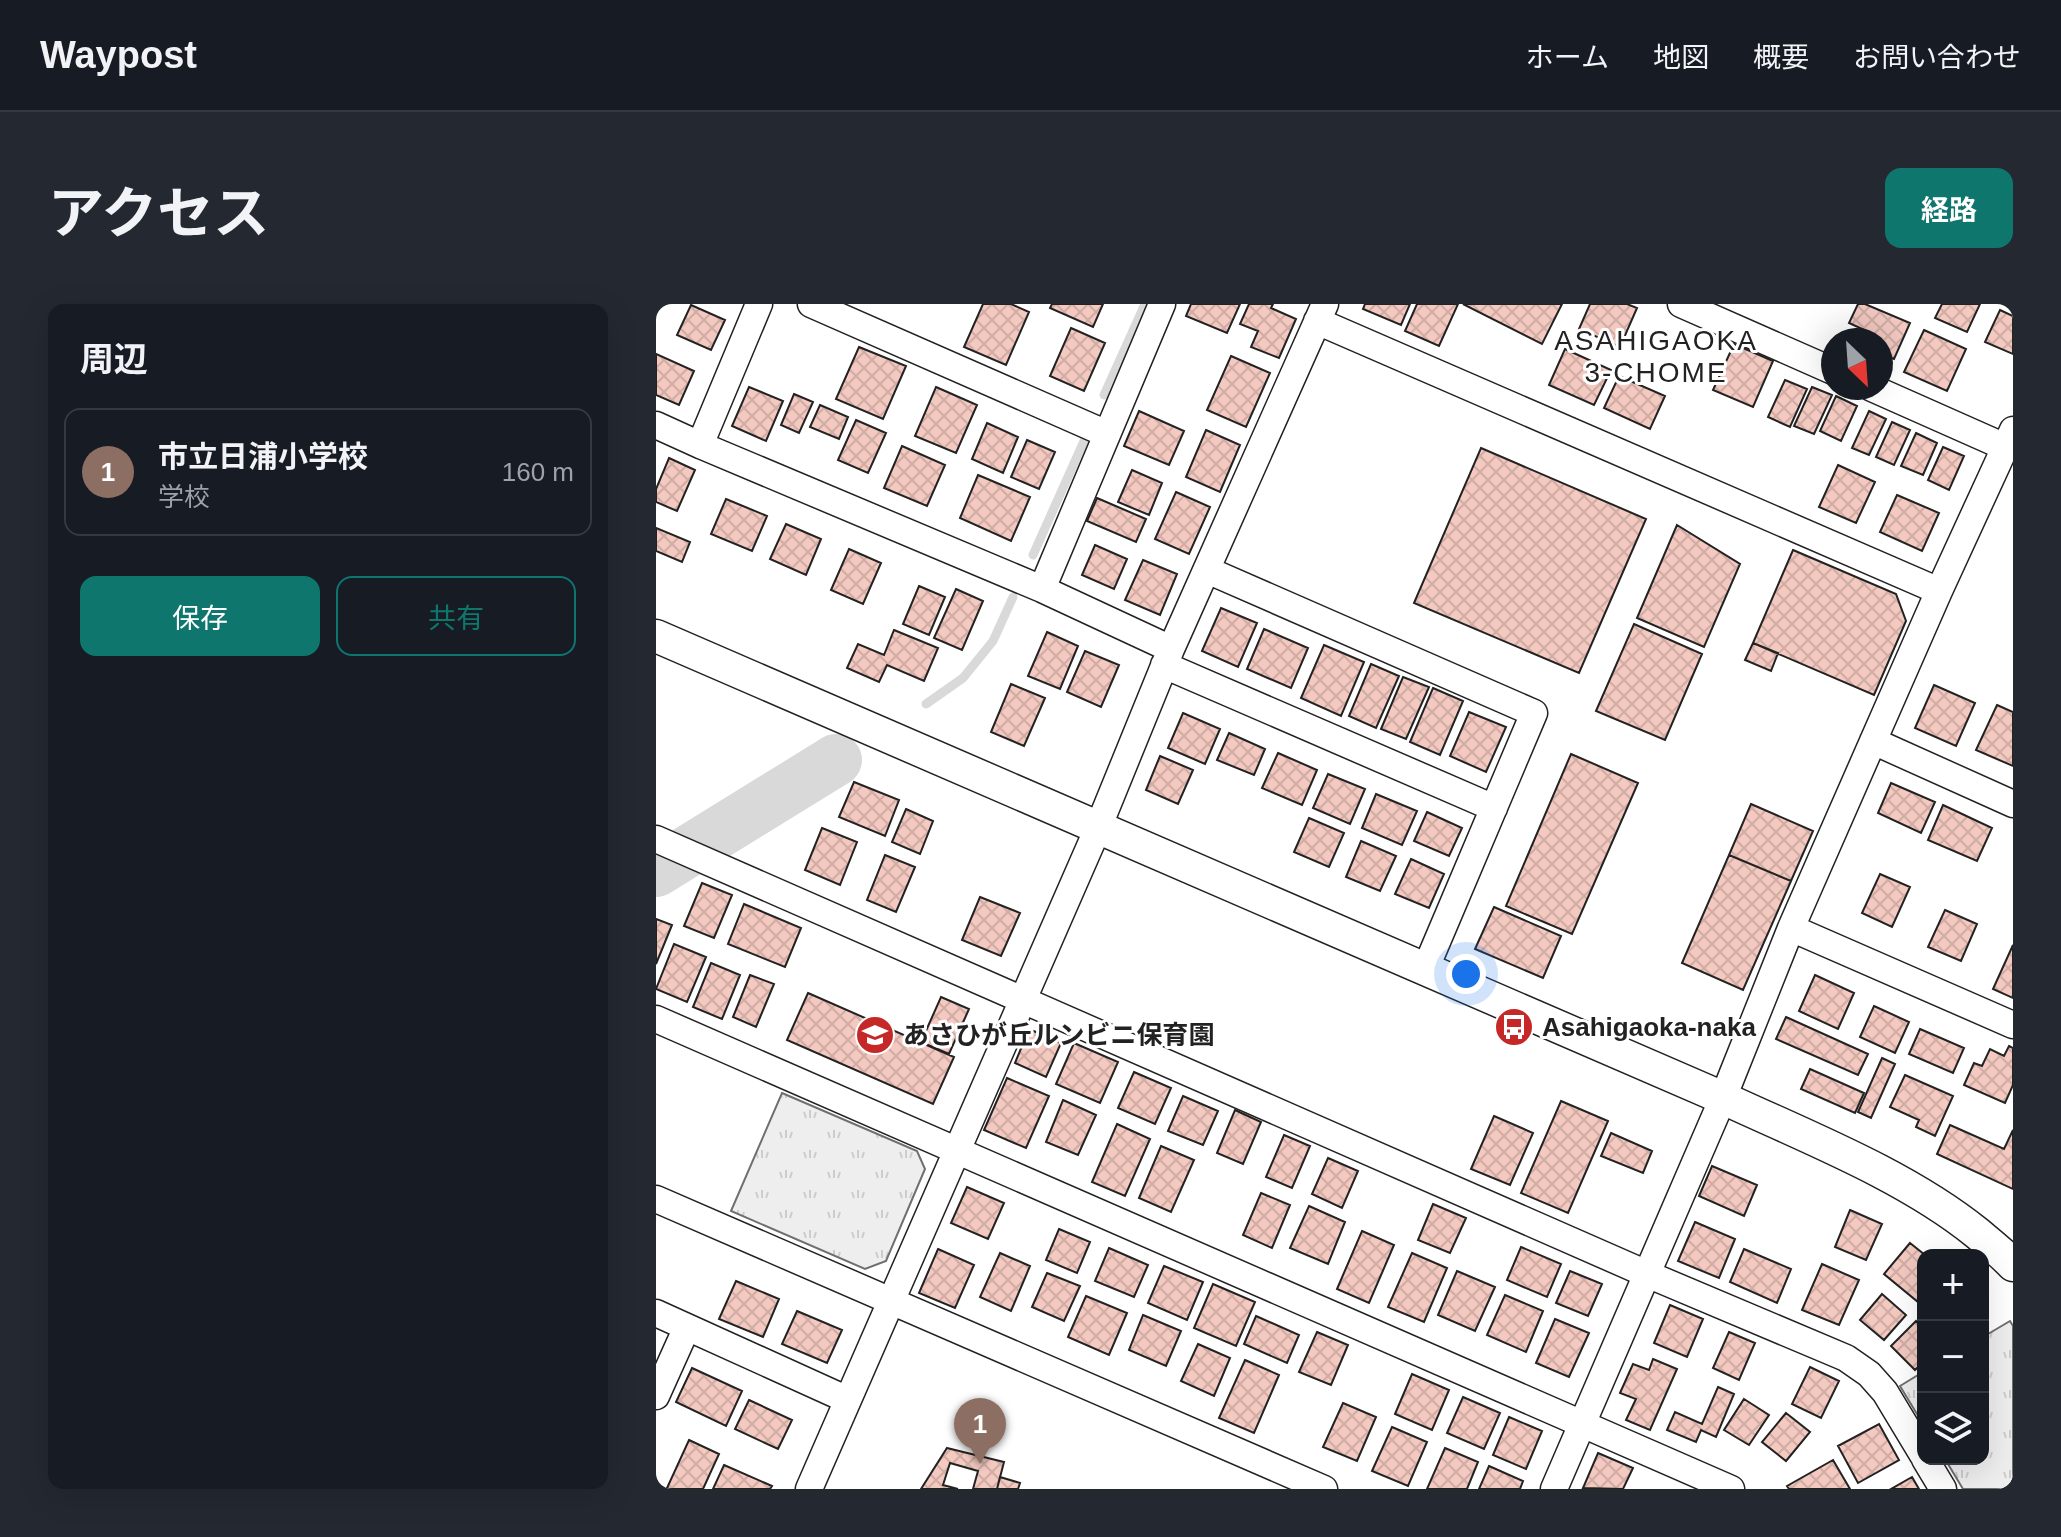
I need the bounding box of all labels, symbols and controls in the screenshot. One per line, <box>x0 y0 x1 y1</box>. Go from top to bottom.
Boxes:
text: Waypost <box>40 34 197 76</box>
text: ホーム <box>1526 42 1609 73</box>
text: 地図 <box>1653 42 1709 73</box>
text: 概要 <box>1753 42 1809 73</box>
text: お問い合わせ <box>1853 42 2021 73</box>
button: 経路 <box>1885 168 2013 248</box>
text: アクセス <box>48 182 269 245</box>
district label: ASAHIGAOKA 3-CHOME <box>1554 325 1758 388</box>
north arrow <box>1821 328 1893 400</box>
text: 周辺 <box>80 340 148 378</box>
text: 市立日浦小学校 <box>158 440 368 473</box>
text: 1 <box>101 457 115 487</box>
text: 160 m <box>502 457 574 487</box>
text: 学校 <box>158 482 210 512</box>
button: 保存 <box>80 576 320 656</box>
button: 共有 <box>336 576 576 656</box>
your location <box>1446 954 1486 994</box>
bus stop icon: Asahigaoka-naka <box>1493 1006 1535 1048</box>
place label: Asahigaoka-naka <box>1542 1012 1756 1042</box>
school or university icon: あさひが丘ルンビニ保育園 <box>854 1014 896 1056</box>
place label: あさひが丘ルンビニ保育園 <box>903 1020 1214 1050</box>
map controls <box>1917 1249 1989 1465</box>
button: + <box>1917 1249 1989 1321</box>
button: − <box>1917 1321 1989 1393</box>
button: layers <box>1917 1393 1989 1465</box>
pin: 1 <box>954 1398 1006 1464</box>

